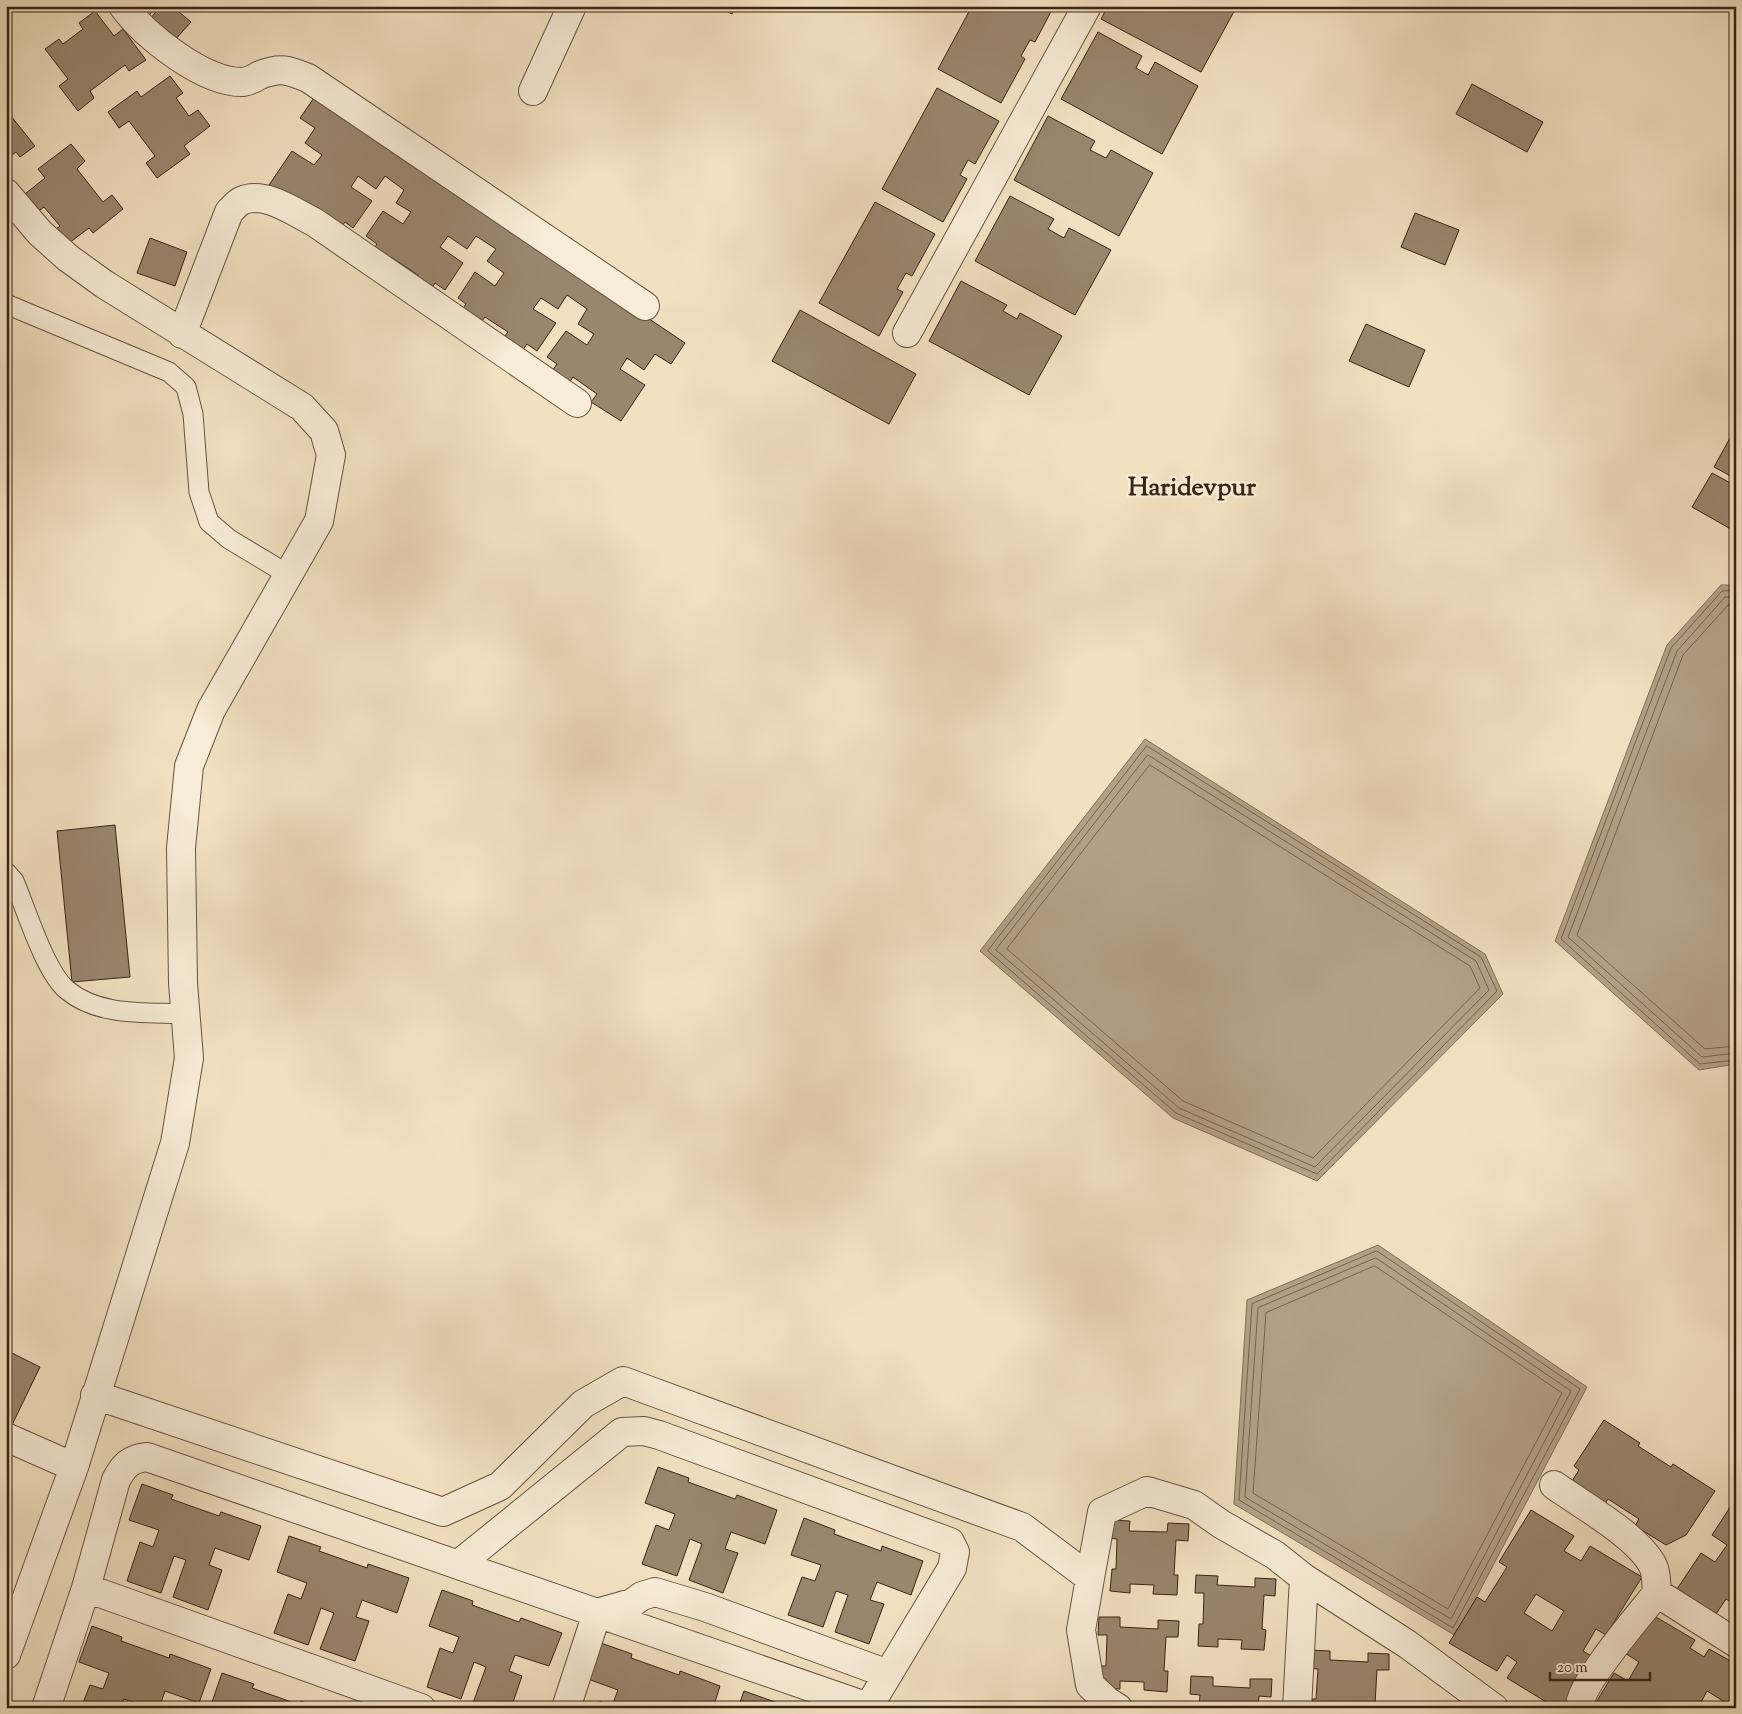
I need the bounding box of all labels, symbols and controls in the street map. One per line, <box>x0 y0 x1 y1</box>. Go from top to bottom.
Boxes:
district label: Haridevpur <box>1128 470 1256 507</box>
scale bar <box>1550 1649 1650 1681</box>
text: 20 m <box>1557 1658 1588 1679</box>

